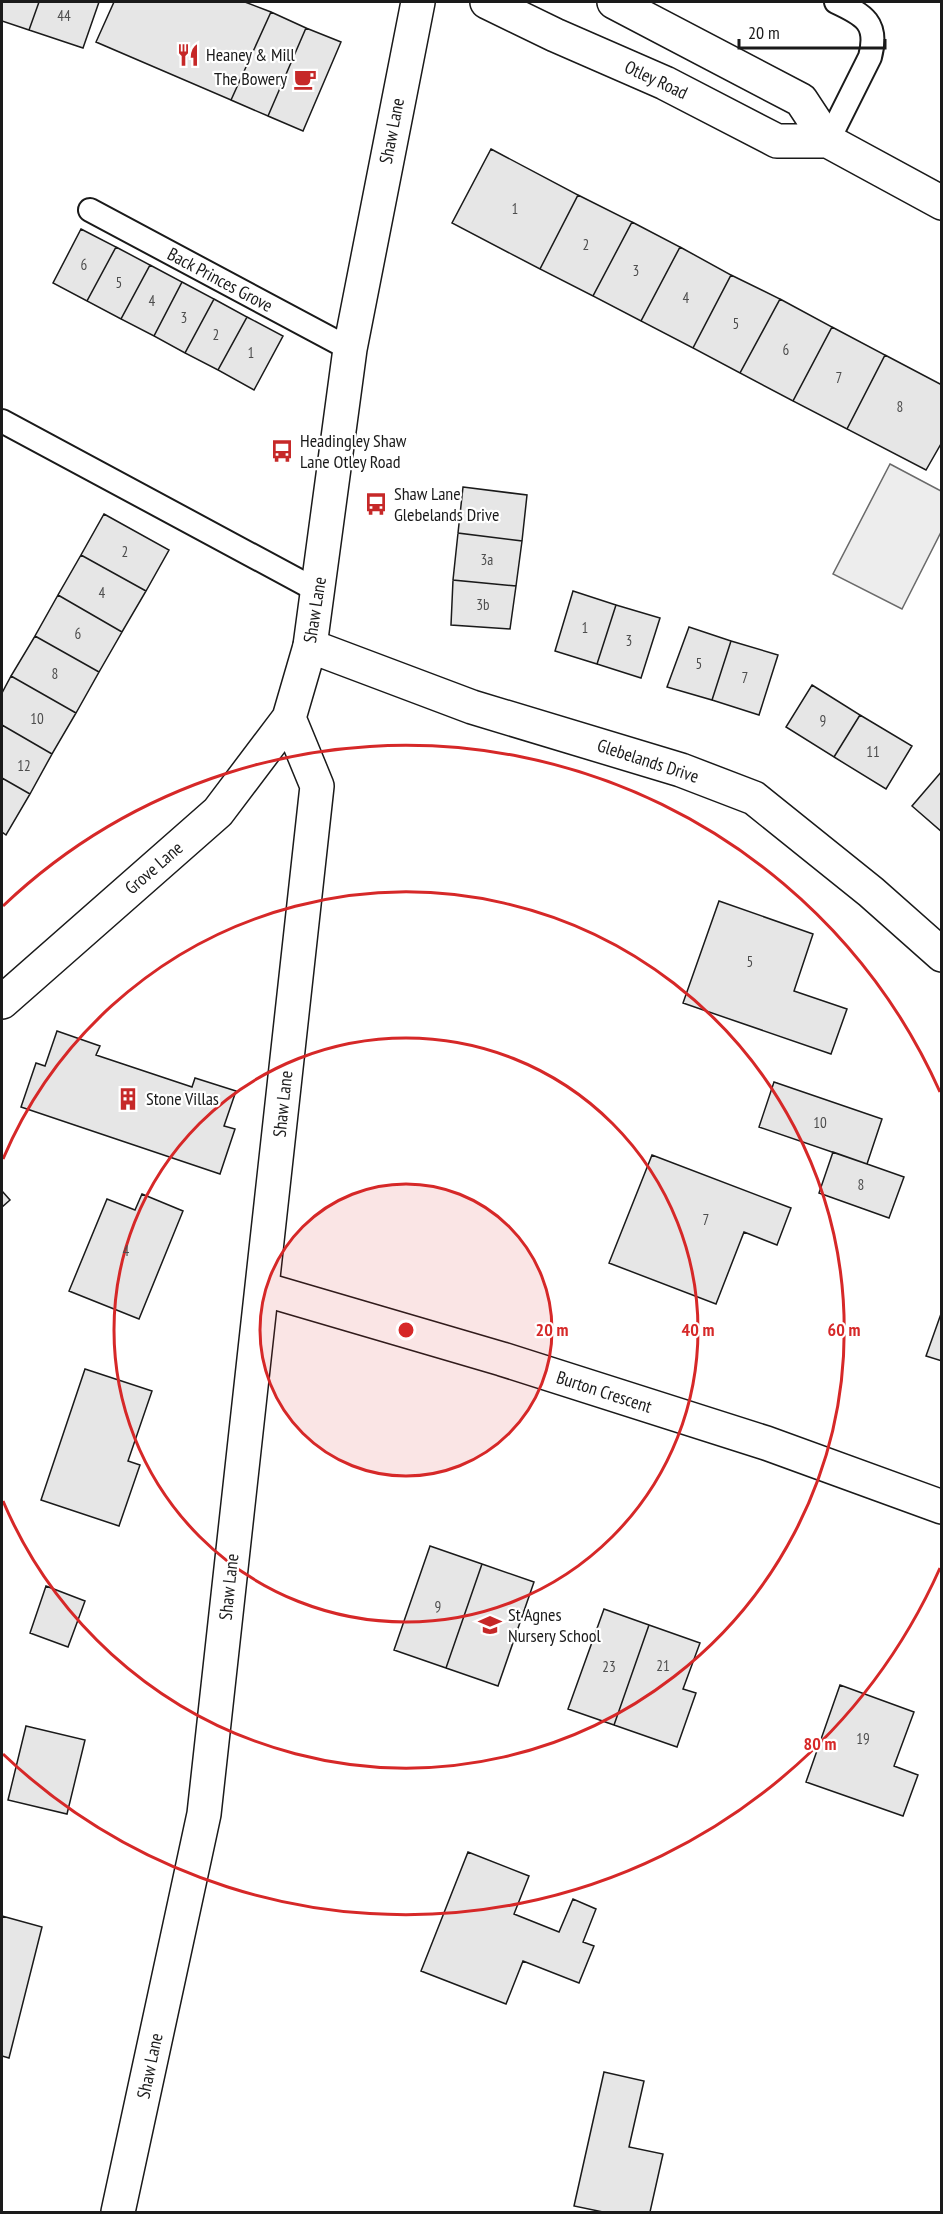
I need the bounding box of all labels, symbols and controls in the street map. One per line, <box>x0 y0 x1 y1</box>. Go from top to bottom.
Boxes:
house number: 44 <box>57 6 71 25</box>
scale bar <box>739 12 884 50</box>
text: 20 m <box>748 21 780 44</box>
restaurant icon: Heaney & Mill <box>175 42 201 68</box>
place label: Heaney & Mill <box>206 43 296 66</box>
street label: Otley Road <box>621 55 691 104</box>
cafe icon: The Bowery <box>292 66 318 92</box>
place label: The Bowery <box>214 67 287 90</box>
street label: Shaw Lane <box>374 96 409 166</box>
house number: 1 <box>512 199 518 218</box>
house number: 2 <box>583 235 589 254</box>
street label: Back Princes Grove <box>164 242 277 317</box>
house number: 6 <box>81 255 88 274</box>
house number: 3 <box>633 261 639 280</box>
house number: 5 <box>116 273 122 292</box>
house number: 4 <box>683 288 690 307</box>
house number: 4 <box>149 291 156 310</box>
house number: 3 <box>181 308 187 327</box>
house number: 5 <box>733 314 739 333</box>
house number: 2 <box>213 325 219 344</box>
house number: 6 <box>783 340 790 359</box>
house number: 1 <box>248 343 254 362</box>
house number: 7 <box>836 368 842 387</box>
house number: 8 <box>897 397 903 416</box>
place label: Headingley Shaw Lane Otley Road <box>300 429 407 473</box>
bus stop icon: Headingley Shaw Lane Otley Road <box>269 438 295 464</box>
place label: Shaw Lane Glebelands Drive <box>394 482 499 526</box>
bus stop icon: Shaw Lane Glebelands Drive <box>363 491 389 517</box>
house number: 2 <box>122 542 128 561</box>
house number: 3a <box>481 550 493 569</box>
street label: Shaw Lane <box>298 575 331 645</box>
house number: 4 <box>99 583 106 602</box>
house number: 3b <box>476 595 490 614</box>
house number: 1 <box>582 618 588 637</box>
house number: 6 <box>75 624 82 643</box>
house number: 3 <box>626 631 632 650</box>
house number: 5 <box>696 654 702 673</box>
house number: 8 <box>52 664 58 683</box>
house number: 7 <box>742 668 748 687</box>
house number: 10 <box>30 709 44 728</box>
house number: 9 <box>820 711 826 730</box>
street label: Glebelands Drive <box>594 733 702 788</box>
house number: 11 <box>866 742 880 761</box>
house number: 12 <box>17 756 31 775</box>
street label: Grove Lane <box>120 836 187 899</box>
house number: 5 <box>747 952 753 971</box>
street label: Shaw Lane <box>268 1070 297 1138</box>
building icon: Stone Villas <box>115 1086 141 1112</box>
place label: Stone Villas <box>146 1087 219 1110</box>
house number: 10 <box>813 1113 827 1132</box>
house number: 8 <box>858 1175 864 1194</box>
house number: 7 <box>703 1210 709 1229</box>
house number: 4 <box>123 1241 130 1260</box>
text: 20 m <box>536 1318 568 1341</box>
text: 40 m <box>682 1318 714 1341</box>
text: 60 m <box>828 1318 860 1341</box>
centre of rings <box>396 1320 416 1340</box>
street label: Burton Crescent <box>554 1365 655 1418</box>
street label: Shaw Lane <box>214 1553 243 1621</box>
house number: 9 <box>435 1597 441 1616</box>
place label: St Agnes Nursery School <box>508 1603 602 1647</box>
school or university icon: St Agnes Nursery School <box>477 1612 503 1638</box>
house number: 21 <box>656 1656 670 1675</box>
house number: 23 <box>602 1657 616 1676</box>
house number: 19 <box>856 1729 870 1748</box>
text: 80 m <box>804 1732 836 1755</box>
street label: Shaw Lane <box>131 2031 168 2101</box>

